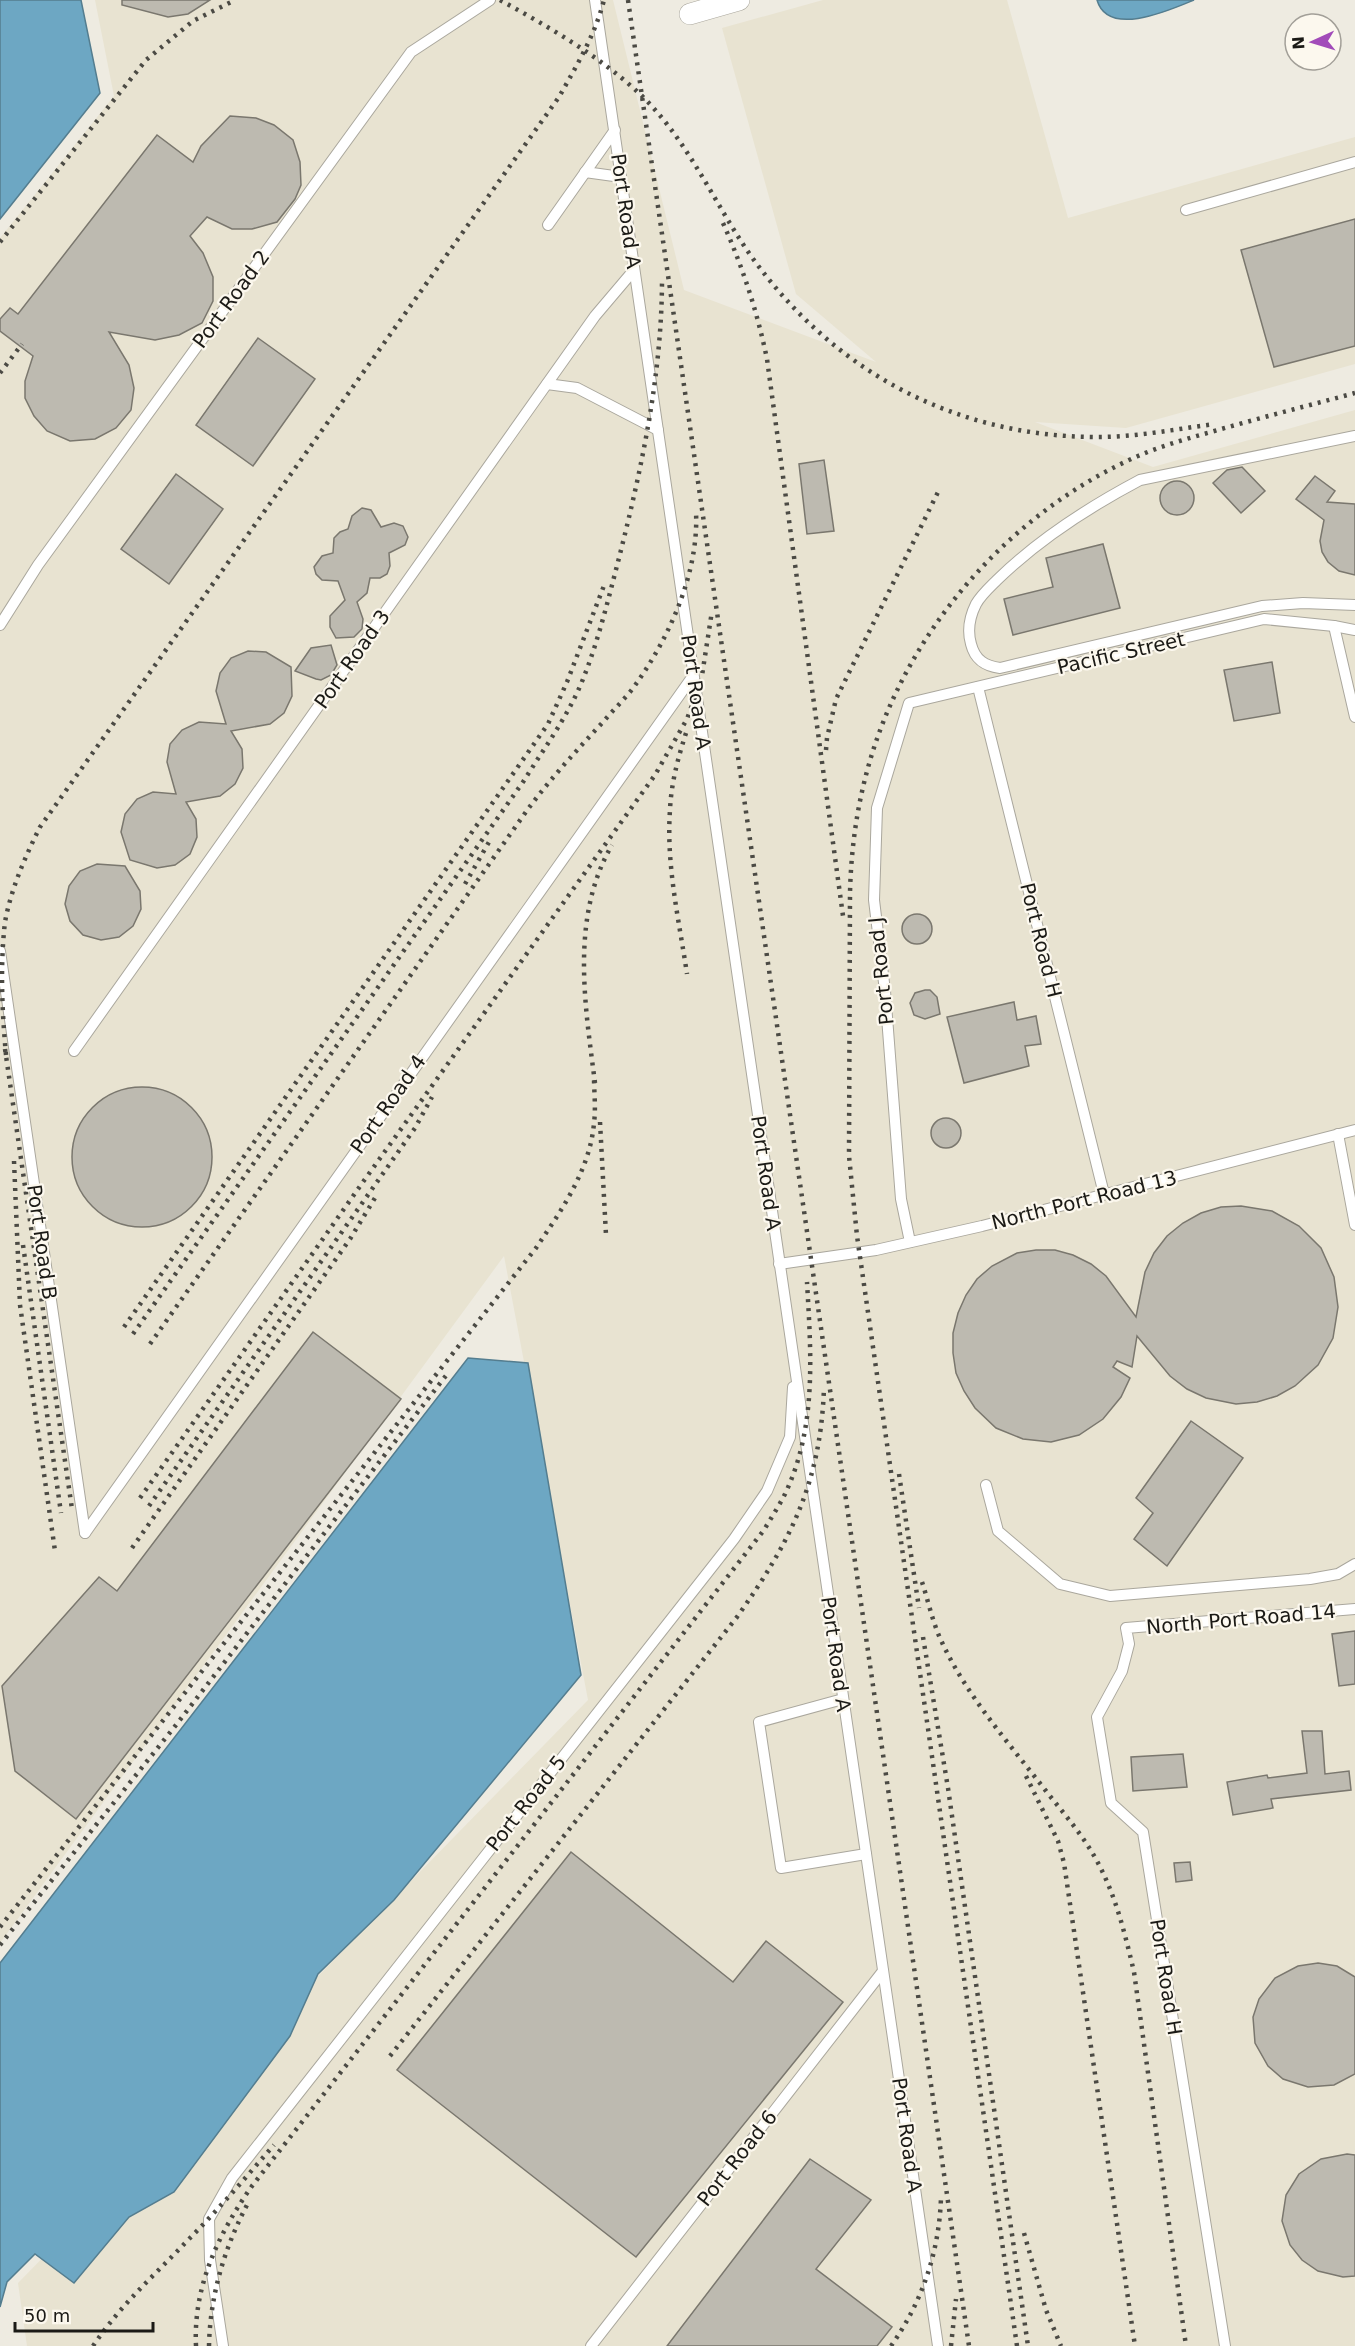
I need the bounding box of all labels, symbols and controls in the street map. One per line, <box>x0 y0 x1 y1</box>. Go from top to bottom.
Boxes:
north arrow <box>1283 12 1343 72</box>
text: N <box>1289 36 1308 50</box>
street label: Port Road A <box>606 152 646 271</box>
street label: Port Road 2 <box>187 245 275 353</box>
street label: Port Road 3 <box>309 605 395 713</box>
street label: Pacific Street <box>1055 627 1188 679</box>
street label: Port Road A <box>676 633 716 752</box>
street label: Port Road H <box>1015 880 1067 1000</box>
street label: Port Road J <box>863 916 899 1026</box>
street label: Port Road 4 <box>345 1050 431 1158</box>
street label: Port Road A <box>746 1114 786 1233</box>
street label: North Port Road 13 <box>989 1165 1179 1235</box>
street label: Port Road B <box>22 1183 62 1301</box>
street label: Port Road A <box>816 1595 856 1714</box>
street label: North Port Road 14 <box>1145 1599 1337 1639</box>
street label: Port Road 5 <box>481 1750 571 1856</box>
street label: Port Road H <box>1145 1917 1187 2037</box>
street label: Port Road A <box>887 2076 927 2195</box>
street label: Port Road 6 <box>692 2105 782 2211</box>
scale bar <box>15 2295 153 2333</box>
text: 50 m <box>24 2305 70 2326</box>

